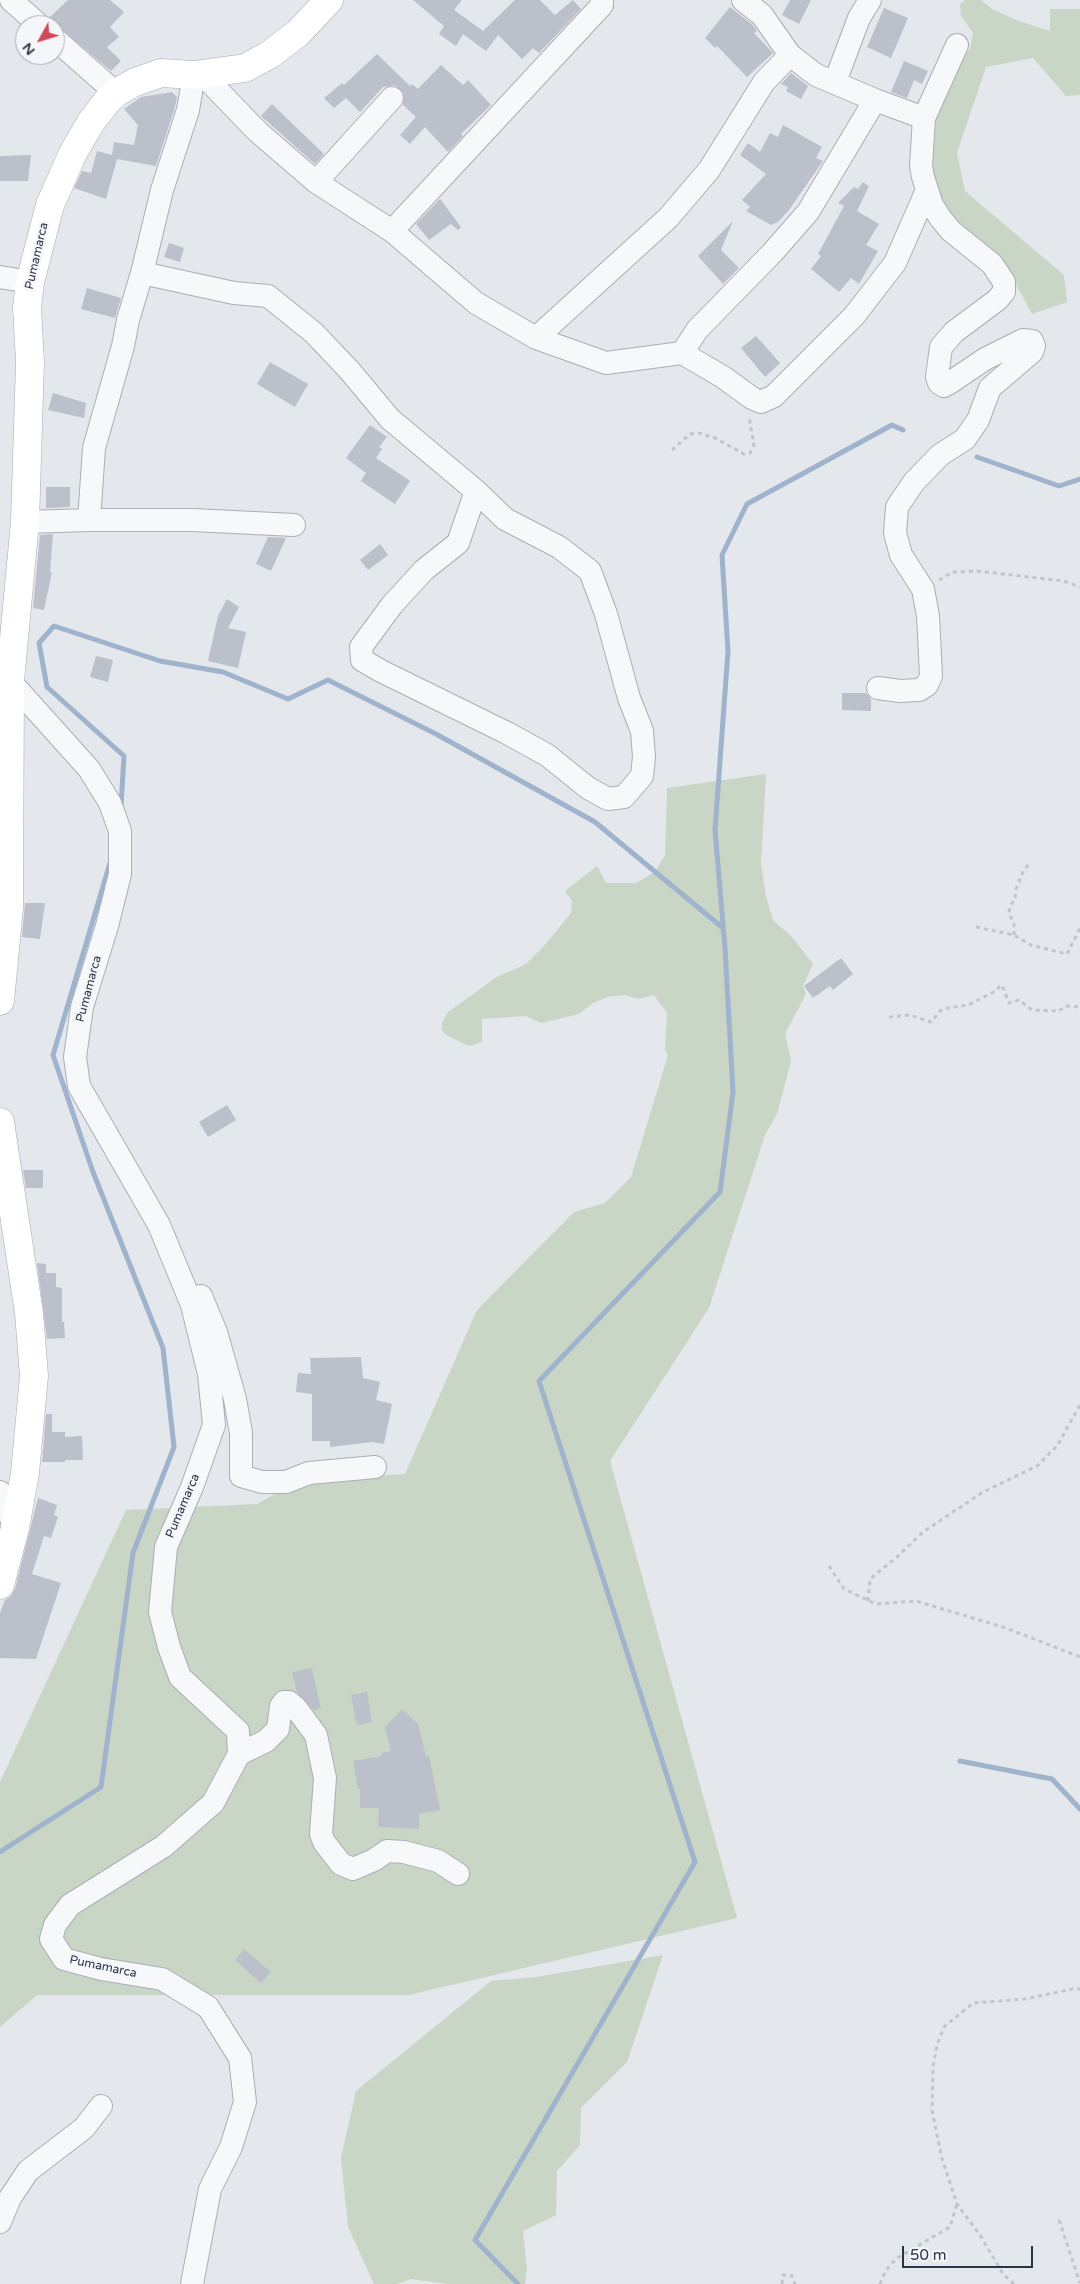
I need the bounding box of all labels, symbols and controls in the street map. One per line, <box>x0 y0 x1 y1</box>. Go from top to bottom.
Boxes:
north arrow <box>15 15 65 65</box>
text: N <box>19 39 39 59</box>
street label: Pumamarca <box>22 221 52 291</box>
street label: Pumamarca <box>73 954 105 1024</box>
street label: Pumamarca <box>163 1472 203 1540</box>
street label: Pumamarca <box>68 1953 138 1981</box>
scale bar <box>905 2236 1036 2268</box>
text: 50 m <box>910 2246 947 2264</box>

